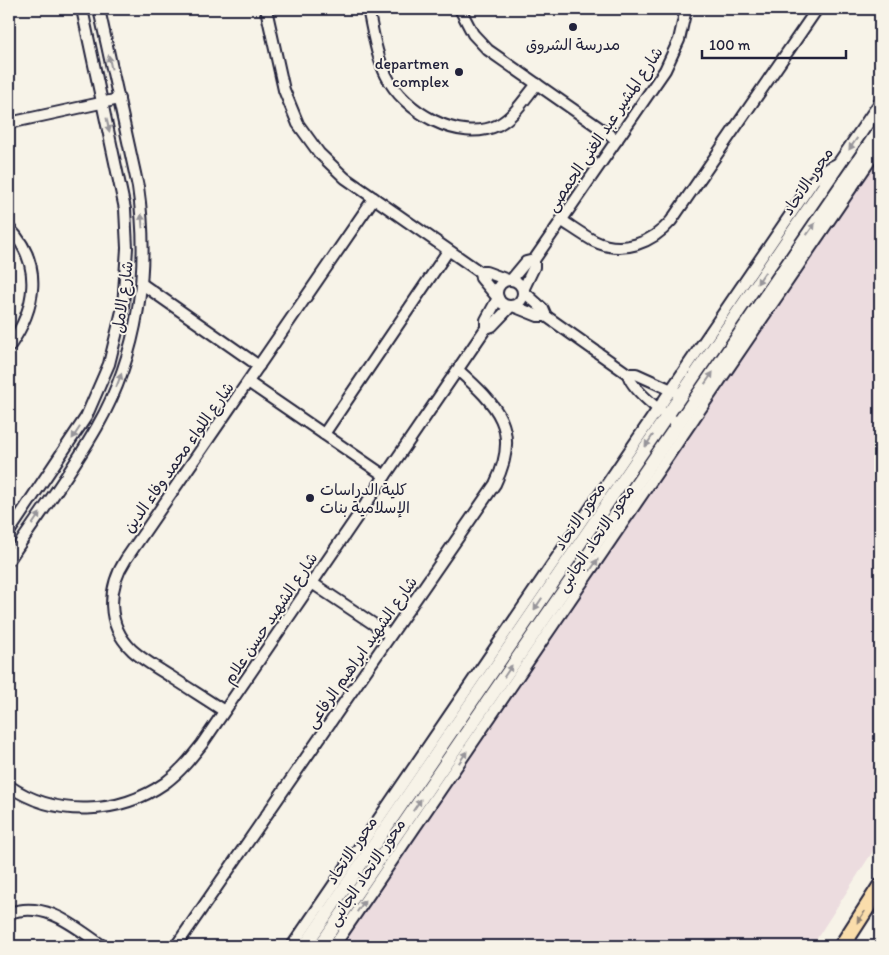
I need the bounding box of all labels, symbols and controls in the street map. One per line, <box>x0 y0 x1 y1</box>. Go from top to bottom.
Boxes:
marker: مدرسة الشروق <box>567 21 579 33</box>
scale bar <box>702 28 845 60</box>
place label: مدرسة الشروق <box>526 35 620 54</box>
text: 100 m <box>709 36 751 54</box>
street label: شارع المشير عبد الغنى الجمصى <box>542 43 668 216</box>
one-way arrow <box>106 54 114 69</box>
place label: departmen complex <box>375 54 449 91</box>
marker: departmen complex <box>453 66 465 78</box>
one-way arrow <box>104 117 112 132</box>
one-way arrow <box>848 137 857 151</box>
street label: محور الاتحاد <box>778 144 838 219</box>
one-way arrow <box>138 212 146 228</box>
one-way arrow <box>806 223 816 236</box>
street label: شارع الامل <box>108 260 139 335</box>
one-way arrow <box>756 271 766 285</box>
one-way arrow <box>704 371 714 384</box>
one-way arrow <box>115 372 123 387</box>
street label: شارع اللواء محمد وفاء الدين <box>119 378 239 538</box>
one-way arrow <box>71 427 81 440</box>
one-way arrow <box>645 434 654 448</box>
street label: محور الاتحاد <box>550 479 610 554</box>
place label: كلية الدراسات الإسلامية بنات <box>320 480 410 518</box>
street label: محور الاتحاد الجانبى <box>553 481 639 596</box>
marker: كلية الدراسات الإسلامية بنات <box>304 492 316 504</box>
one-way arrow <box>31 513 41 526</box>
street label: شارع الشهيد حسن علام <box>219 549 324 689</box>
one-way arrow <box>589 559 599 572</box>
street label: شارع الشهيد ابراهيم الرفاعى <box>302 573 424 734</box>
one-way arrow <box>533 598 543 611</box>
one-way arrow <box>503 664 513 677</box>
one-way arrow <box>458 751 468 764</box>
one-way arrow <box>412 798 422 812</box>
street label: محور الاتحاد <box>322 813 382 888</box>
street label: محور الاتحاد الجانبى <box>324 815 410 930</box>
one-way arrow <box>356 899 366 913</box>
one-way arrow <box>857 910 866 923</box>

